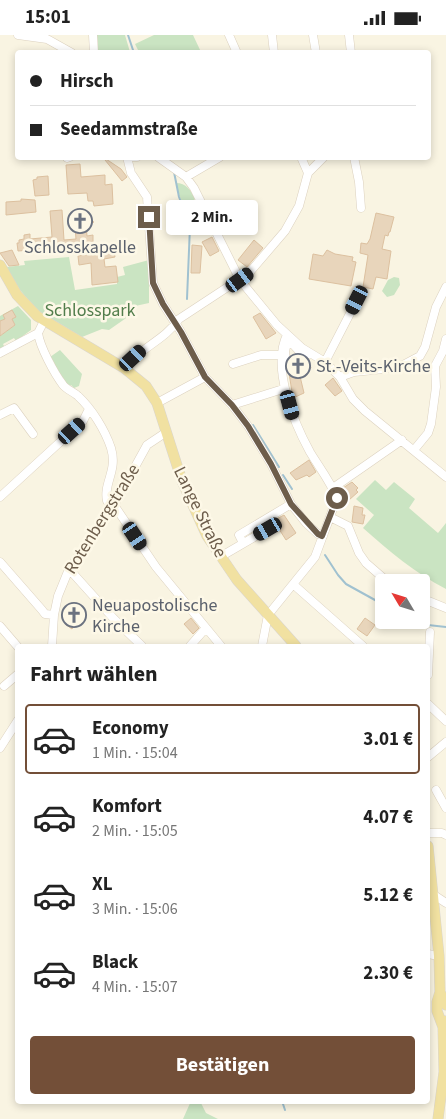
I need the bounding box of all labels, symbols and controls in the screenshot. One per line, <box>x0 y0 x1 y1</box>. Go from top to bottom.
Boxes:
text: 15:01 <box>25 4 71 31</box>
text: Hirsch <box>60 68 114 95</box>
text: Seedammstraße <box>60 116 198 143</box>
callout: 2 Min. <box>166 199 259 235</box>
route end <box>138 206 160 228</box>
text: 2 Min. <box>191 206 233 228</box>
church icon: Schlosskapelle <box>67 208 93 234</box>
place label: Schlosskapelle <box>24 235 136 260</box>
car <box>223 265 256 295</box>
car <box>343 283 370 317</box>
park label: Schlosspark <box>45 298 136 323</box>
car <box>116 342 149 374</box>
church icon: St.-Veits-Kirche <box>285 353 311 379</box>
place label: St.-Veits-Kirche <box>316 354 431 379</box>
car <box>278 389 301 421</box>
car <box>55 415 88 447</box>
street label: Rotenbergstraße <box>58 459 146 579</box>
street label: Lange Straße <box>167 462 233 562</box>
route start <box>326 487 348 509</box>
car <box>251 515 284 543</box>
car <box>120 519 149 553</box>
north arrow <box>375 574 430 629</box>
map controls <box>375 574 430 629</box>
place label: Neuapostolische Kirche <box>92 593 217 639</box>
church icon: Neuapostolische Kirche <box>61 602 87 628</box>
text: Fahrt wählen <box>30 658 158 690</box>
text: Economy <box>92 715 169 742</box>
icon: car <box>32 717 77 762</box>
text: 3.01 € <box>363 726 413 753</box>
text: 1 Min. · 15:04 <box>92 742 178 764</box>
text: Komfort <box>92 793 162 820</box>
icon: car <box>32 795 77 840</box>
text: 4.07 € <box>363 804 413 831</box>
text: 2 Min. · 15:05 <box>92 820 178 842</box>
text: XL <box>92 871 113 898</box>
icon: car <box>32 873 77 918</box>
text: 5.12 € <box>363 882 413 909</box>
text: 3 Min. · 15:06 <box>92 898 178 920</box>
text: Black <box>92 949 138 976</box>
icon: car <box>32 951 77 996</box>
text: 2.30 € <box>363 960 413 987</box>
text: 4 Min. · 15:07 <box>92 976 178 998</box>
button: Bestätigen <box>30 1036 415 1094</box>

